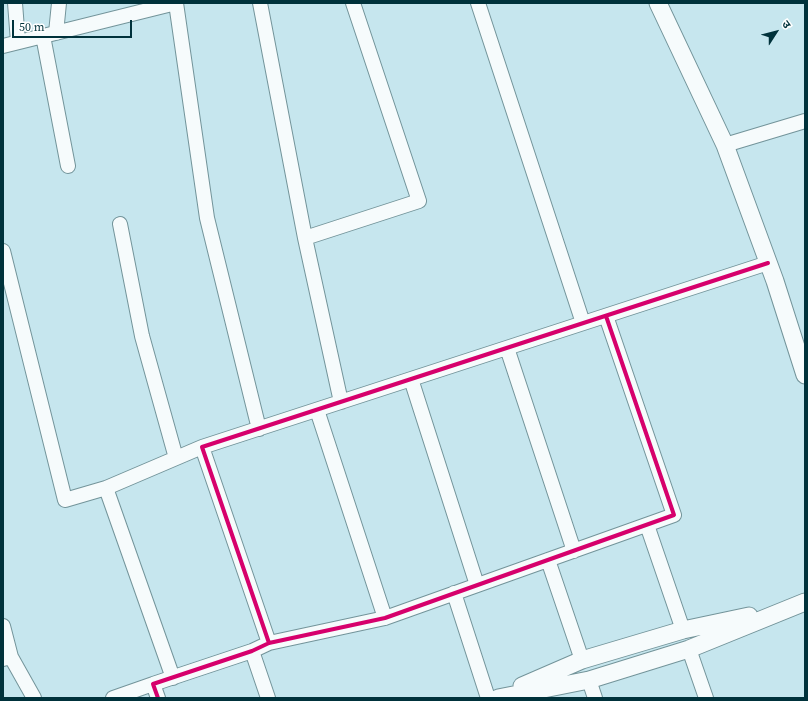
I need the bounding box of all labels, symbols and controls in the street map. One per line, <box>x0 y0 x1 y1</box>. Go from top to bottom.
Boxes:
scale bar <box>14 12 134 38</box>
north arrow <box>756 12 796 52</box>
text: उ <box>778 18 794 32</box>
text: 50 m <box>19 19 45 35</box>

